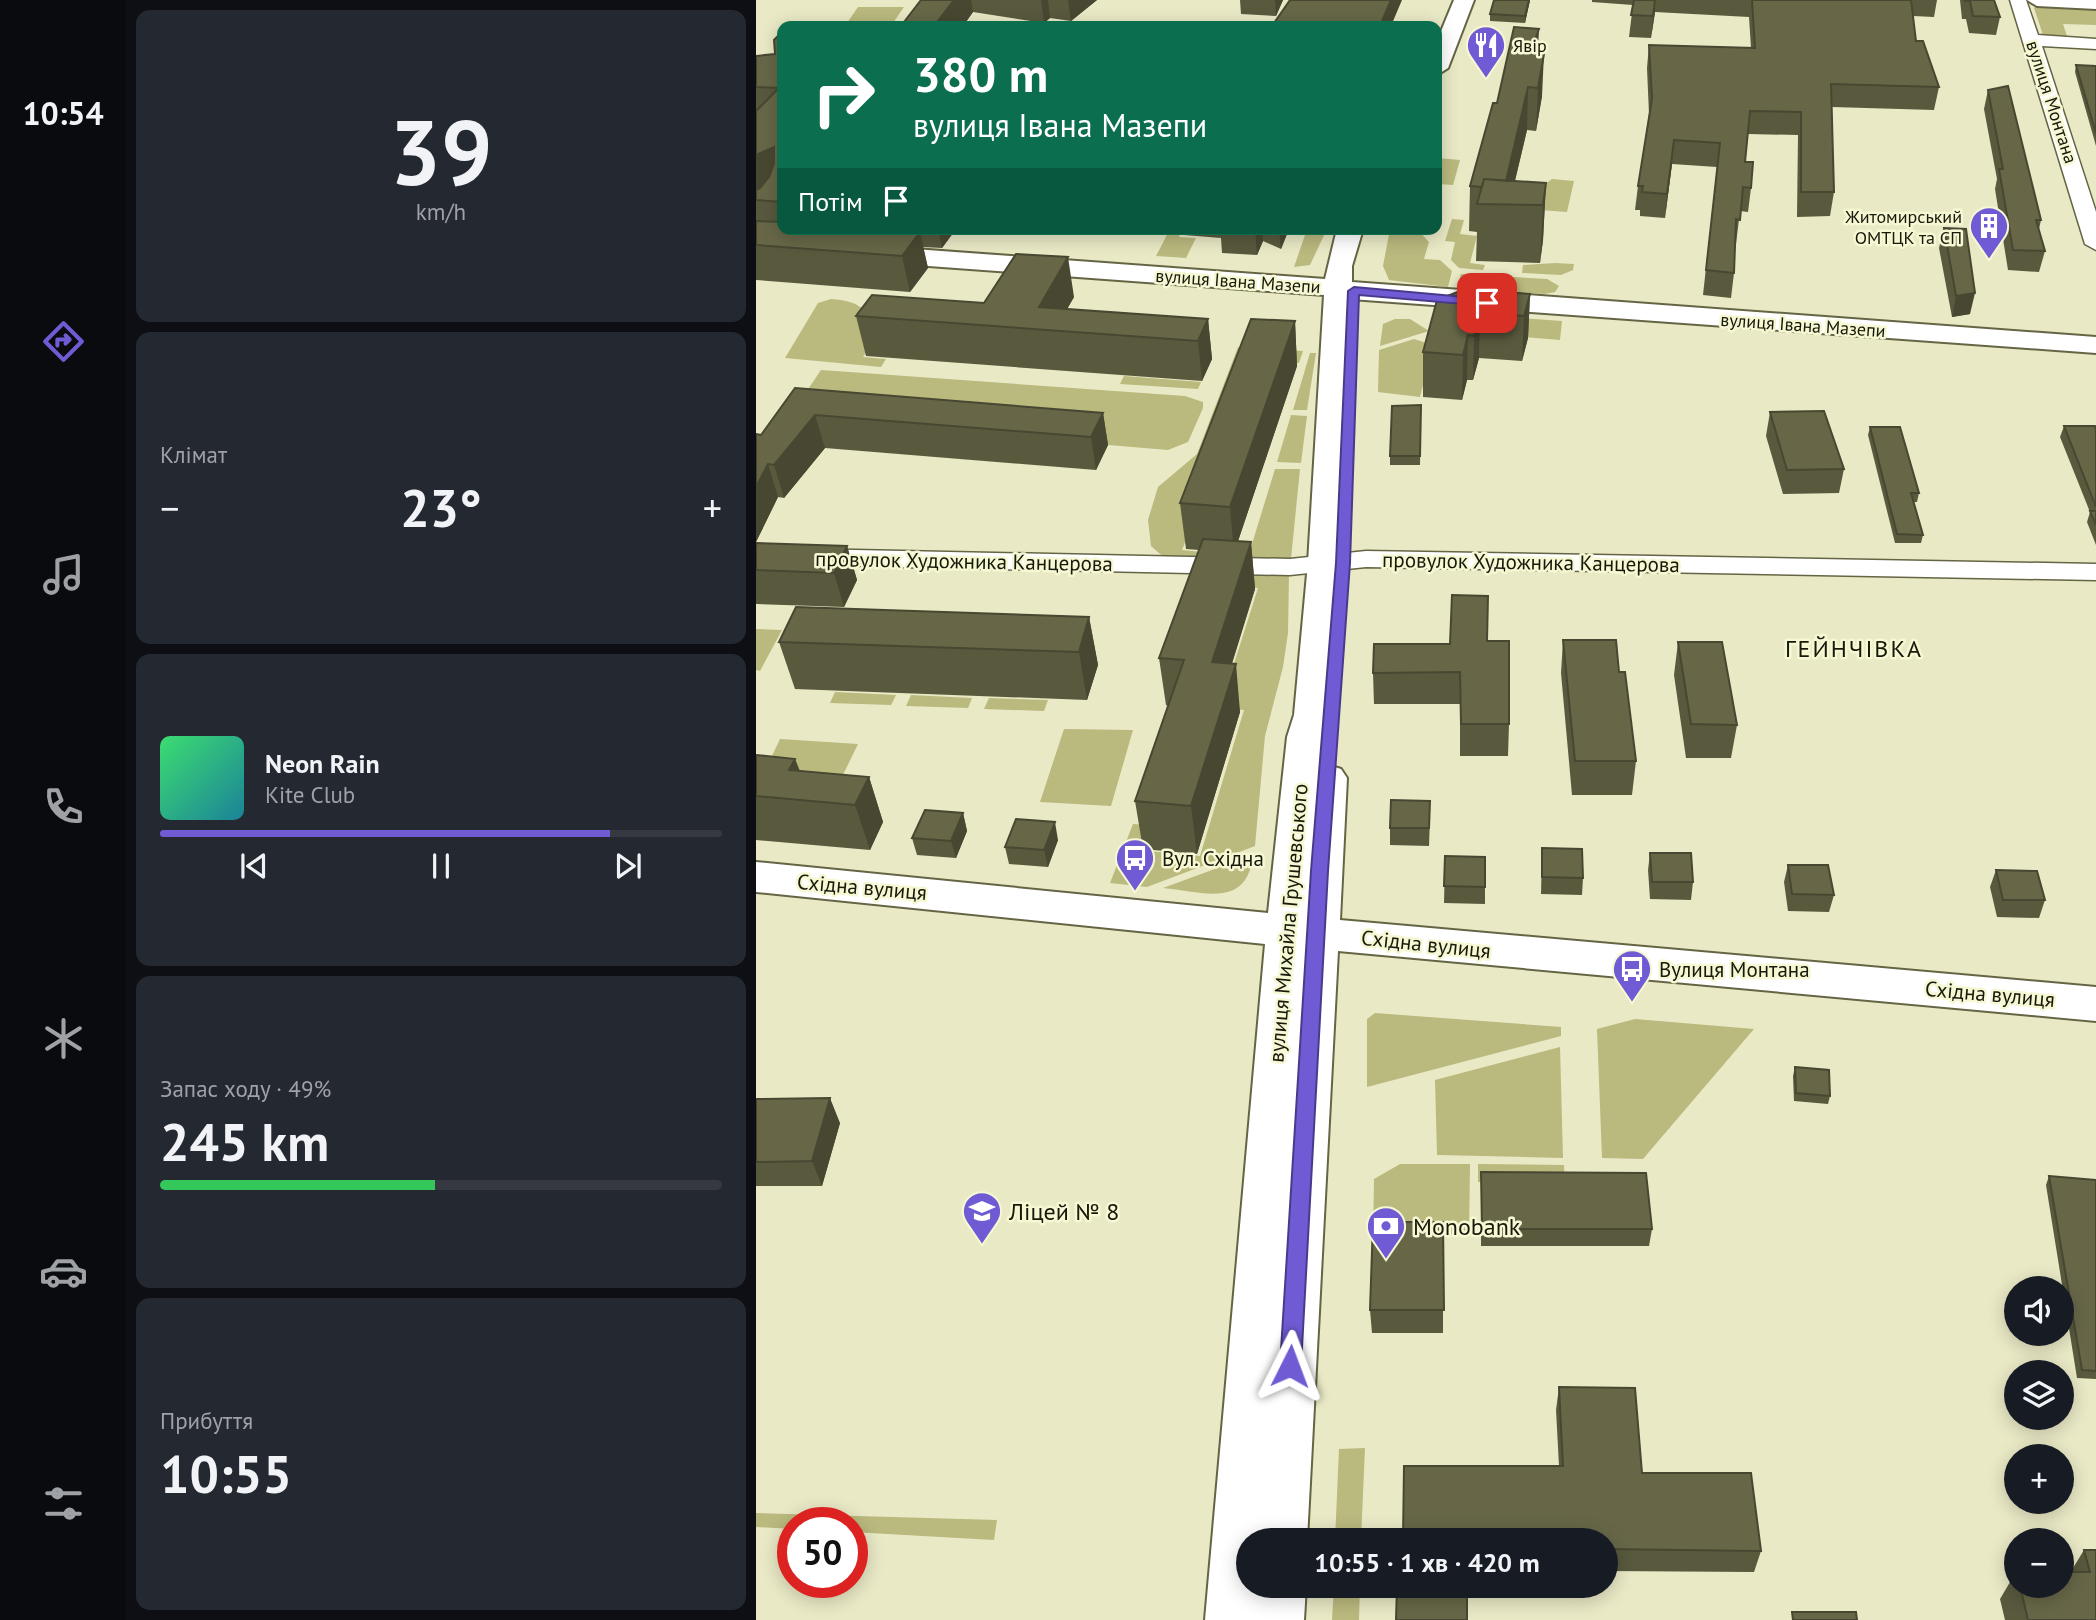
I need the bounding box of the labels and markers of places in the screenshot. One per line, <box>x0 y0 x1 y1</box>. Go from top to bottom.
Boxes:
restaurant icon: Явір <box>1465 24 1507 79</box>
place label: Явір <box>1513 34 1547 57</box>
place label: Житомирський ОМТЦК та СП <box>1844 205 1962 249</box>
building icon: Житомирський ОМТЦК та СП <box>1968 205 2010 260</box>
pin <box>1457 273 1517 333</box>
bus stop icon: Вул. Східна <box>1114 837 1156 892</box>
place label: Вул. Східна <box>1162 845 1264 872</box>
bus stop icon: Вулиця Монтана <box>1611 948 1653 1003</box>
place label: Вулиця Монтана <box>1659 956 1810 983</box>
school or university icon: Ліцей № 8 <box>961 1190 1003 1245</box>
place label: Ліцей № 8 <box>1008 1196 1119 1227</box>
bank icon: Monobank <box>1365 1205 1407 1260</box>
place label: Monobank <box>1413 1211 1521 1242</box>

